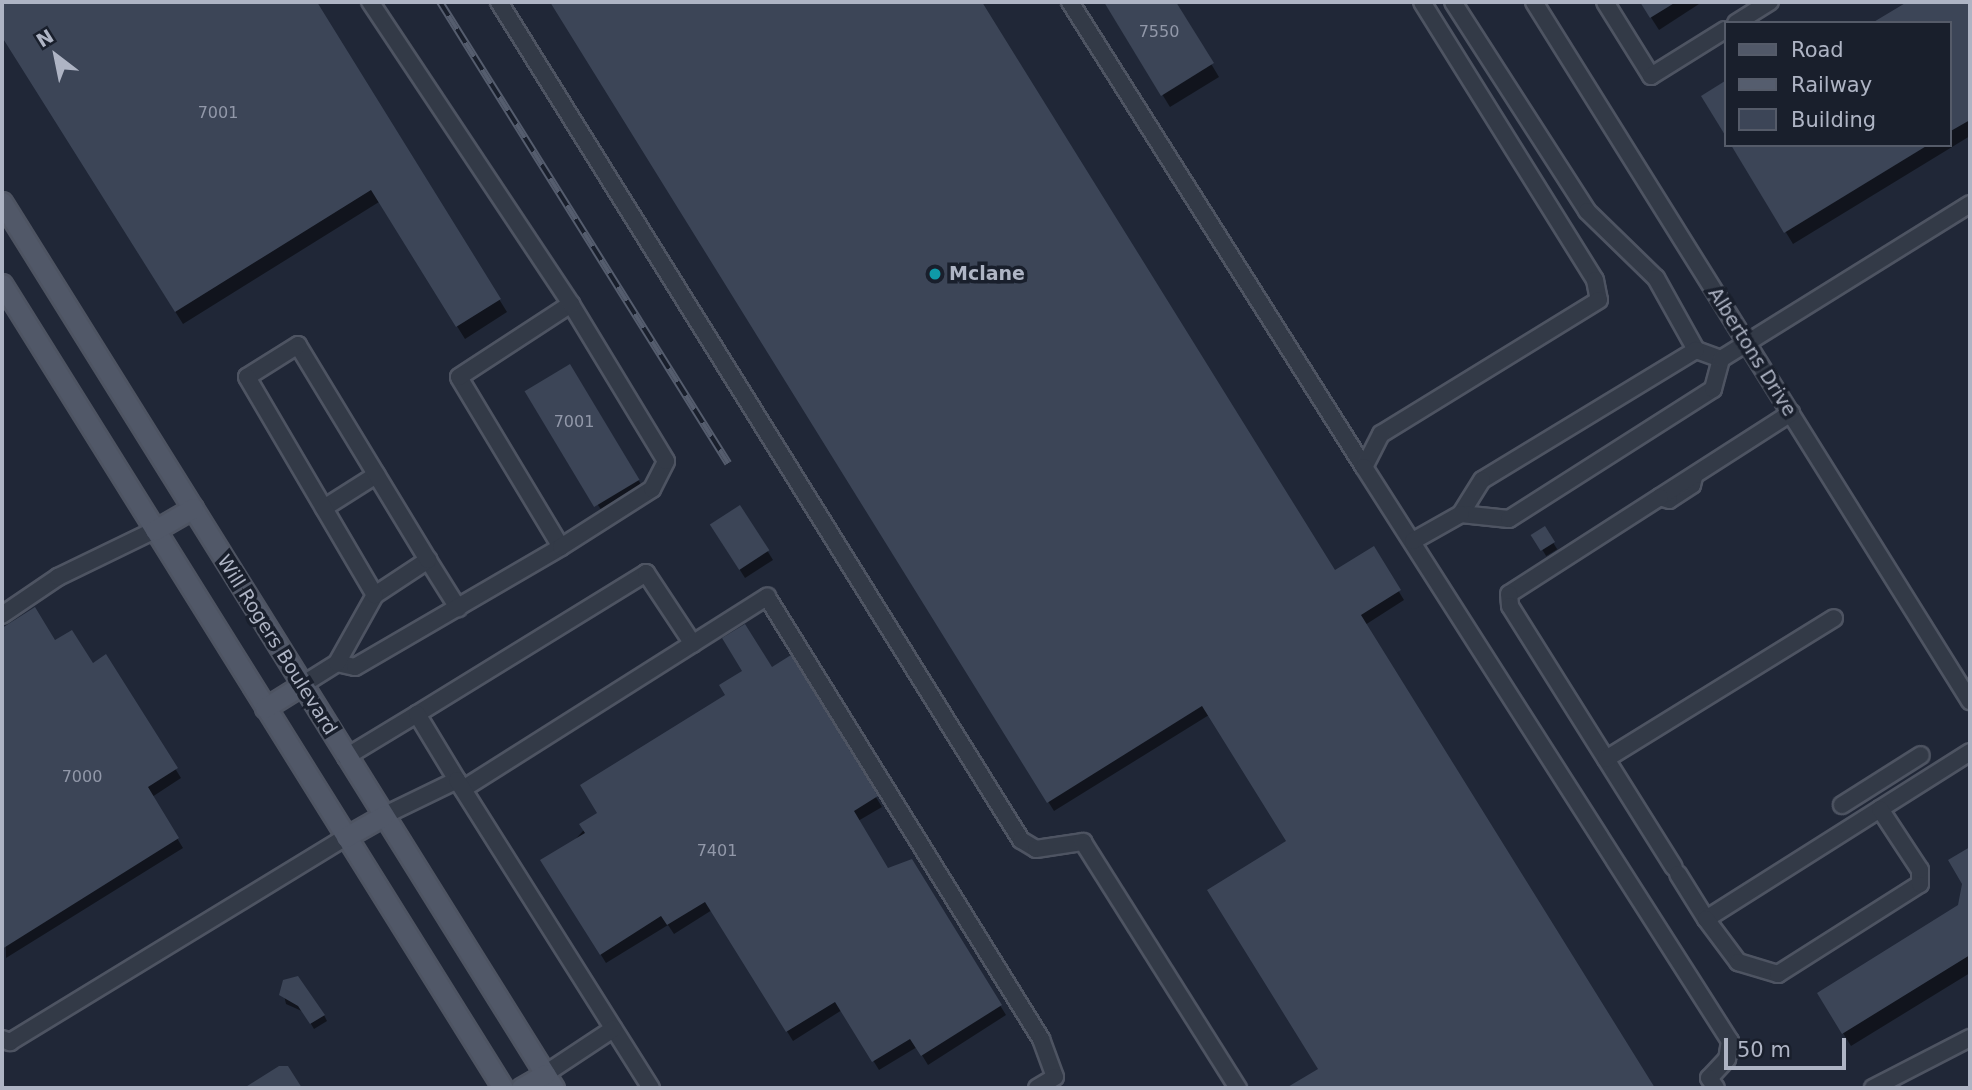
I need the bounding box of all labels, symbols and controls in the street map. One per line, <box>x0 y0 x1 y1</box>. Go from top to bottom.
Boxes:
north arrow <box>21 21 91 91</box>
legend <box>1724 21 1951 147</box>
house number: 7550 <box>1139 22 1179 42</box>
text: N <box>32 25 57 52</box>
text: Road <box>1791 38 1844 62</box>
text: Railway <box>1791 73 1872 97</box>
house number: 7001 <box>198 103 238 123</box>
text: Building <box>1791 108 1876 132</box>
place label: Mclane <box>949 263 1025 285</box>
marker: Mclane <box>927 266 943 282</box>
street label: Albertons Drive <box>1703 283 1801 421</box>
house number: 7001 <box>554 412 594 432</box>
street label: Will Rogers Boulevard <box>212 551 342 739</box>
house number: 7000 <box>62 767 102 787</box>
house number: 7401 <box>697 841 737 861</box>
scale bar <box>1727 1024 1850 1068</box>
text: 50 m <box>1737 1038 1791 1062</box>

